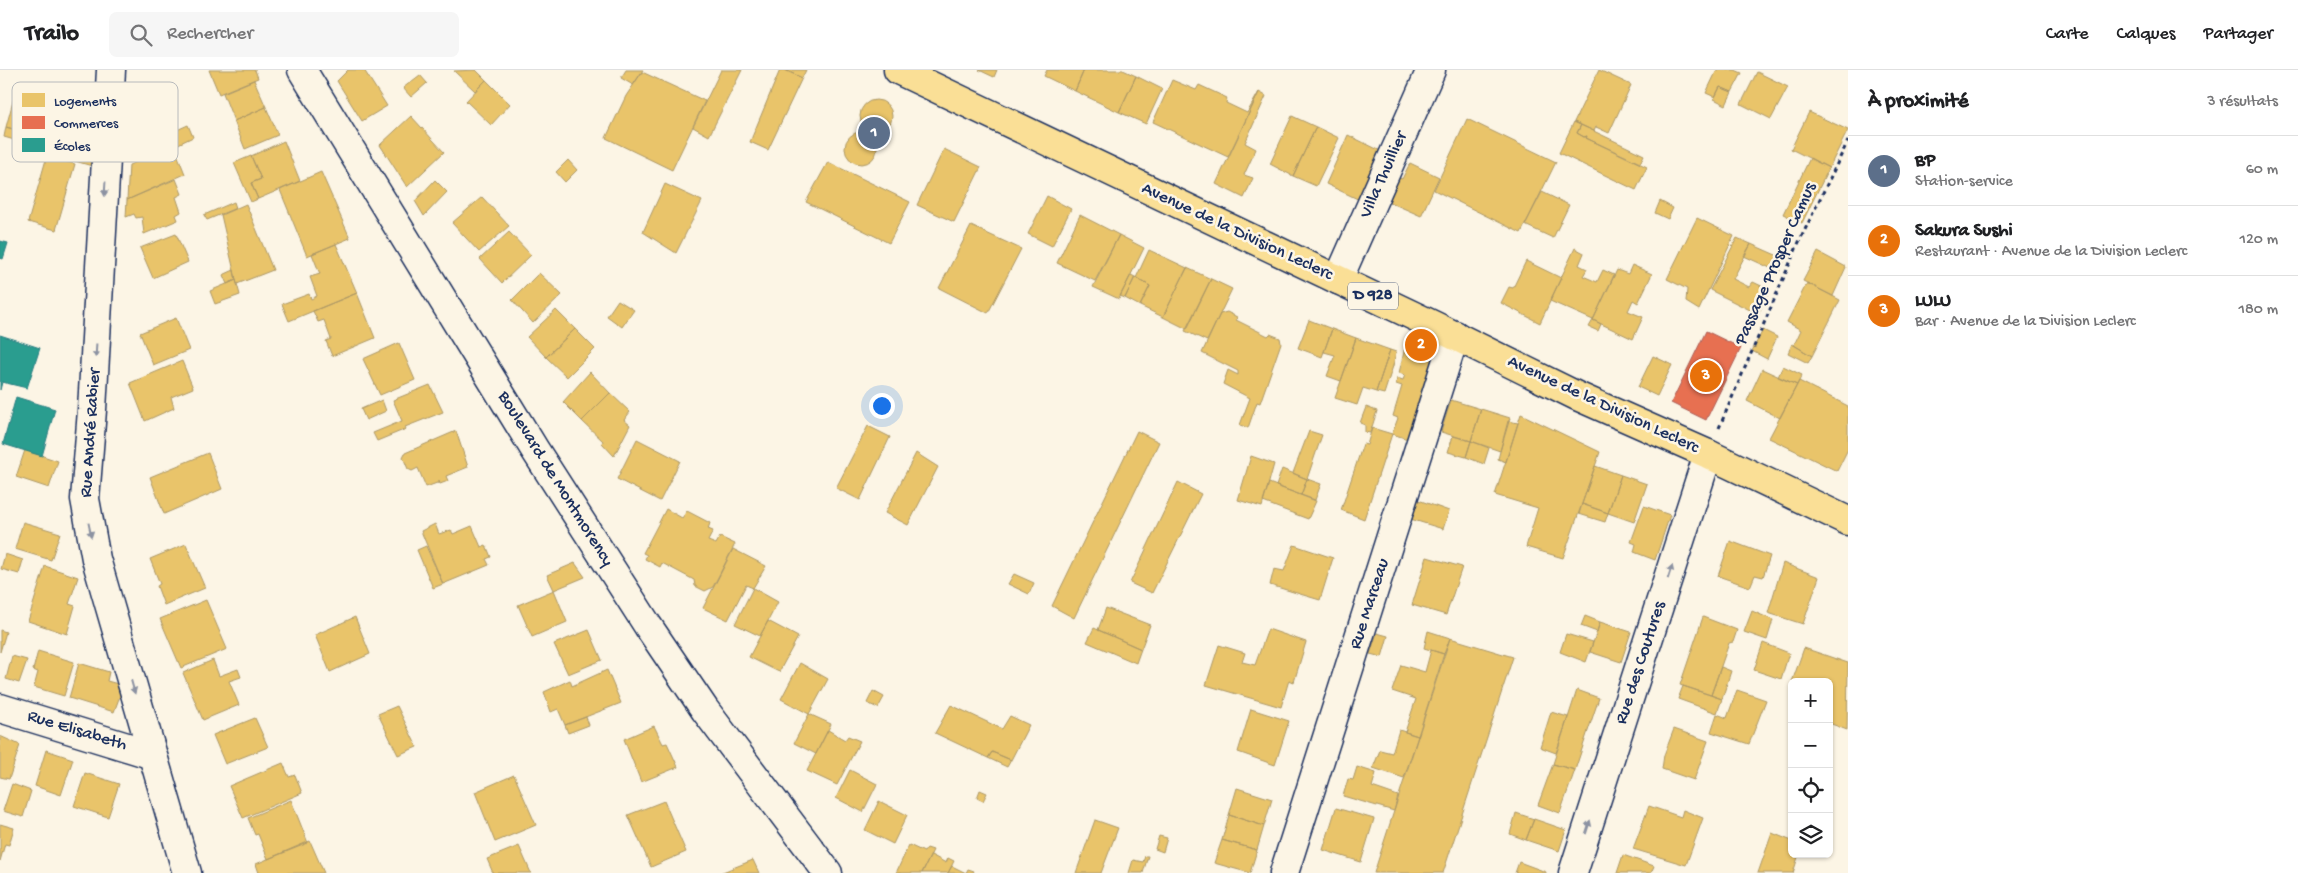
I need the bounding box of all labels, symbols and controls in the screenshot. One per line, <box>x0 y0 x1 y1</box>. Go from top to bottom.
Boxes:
search box <box>109 12 459 57</box>
text: Trailo <box>25 20 79 49</box>
icon: search <box>127 21 155 49</box>
text: Rechercher <box>167 23 253 46</box>
text: Carte <box>2046 24 2089 45</box>
text: Calques <box>2117 24 2175 45</box>
text: Partager <box>2203 24 2273 45</box>
legend <box>12 82 178 162</box>
text: À proximité <box>1868 90 1969 115</box>
text: 3 résultats <box>2207 93 2278 112</box>
text: Logements <box>54 94 117 111</box>
pin: 1 <box>858 114 890 152</box>
text: Commerces <box>54 116 119 133</box>
street label: Villa Thuillier <box>1355 127 1413 222</box>
text: Écoles <box>54 139 91 156</box>
text: BP <box>1915 150 1935 173</box>
text: 1 <box>1881 161 1887 180</box>
text: 60 m <box>2246 161 2278 180</box>
text: Station-service <box>1915 173 2013 192</box>
street label: Avenue de la Division Leclerc <box>1138 178 1337 286</box>
street label: Passage Prosper Camus <box>1730 178 1822 349</box>
one-way arrow <box>100 181 108 197</box>
text: Sakura Sushi <box>1915 220 2013 243</box>
text: 2 <box>1880 231 1888 250</box>
text: 120 m <box>2239 231 2278 250</box>
text: Restaurant · Avenue de la Division Leclerc <box>1915 243 2187 262</box>
road number: D 928 <box>1348 282 1398 310</box>
text: LULU <box>1915 290 1951 313</box>
text: 3 <box>1880 301 1888 320</box>
text: 180 m <box>2239 301 2278 320</box>
text: Bar · Avenue de la Division Leclerc <box>1915 313 2136 332</box>
pin: 2 <box>1405 326 1437 364</box>
one-way arrow <box>91 343 99 359</box>
street label: Avenue de la Division Leclerc <box>1504 351 1703 459</box>
pin: 3 <box>1690 357 1722 395</box>
street label: Rue André Rabier <box>76 366 106 498</box>
street label: Boulevard de Montmorency <box>492 387 618 571</box>
your location <box>869 393 895 419</box>
one-way arrow <box>86 522 94 538</box>
street label: Rue Marceau <box>1345 555 1395 652</box>
one-way arrow <box>1667 564 1675 579</box>
street label: Rue des Coutures <box>1611 598 1671 727</box>
map controls <box>1788 678 1833 858</box>
button: + <box>1788 678 1833 723</box>
one-way arrow <box>130 679 138 694</box>
street label: Rue Elisabeth <box>25 706 130 756</box>
button: − <box>1788 723 1833 768</box>
button: locate <box>1788 768 1833 813</box>
button: layers <box>1788 813 1833 858</box>
one-way arrow <box>1585 819 1592 834</box>

